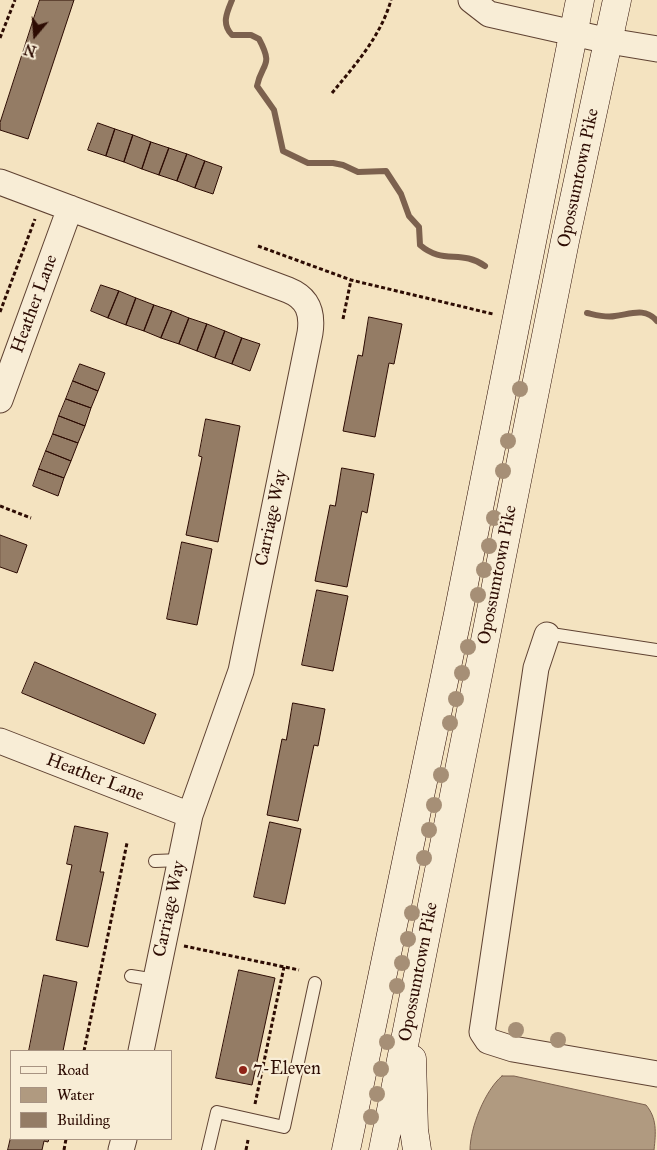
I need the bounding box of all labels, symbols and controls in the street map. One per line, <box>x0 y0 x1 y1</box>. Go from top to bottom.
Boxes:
north arrow <box>10 10 60 60</box>
text: N <box>22 40 38 60</box>
street label: Opossumtown Pike <box>554 107 604 249</box>
street label: Heather Lane <box>7 252 63 356</box>
street label: Carriage Way <box>251 468 293 568</box>
street label: Opossumtown Pike <box>474 503 522 647</box>
street label: Heather Lane <box>43 749 147 807</box>
street label: Carriage Way <box>149 859 191 959</box>
street label: Opossumtown Pike <box>395 900 443 1044</box>
legend <box>10 1050 172 1140</box>
place label: 7-Eleven <box>253 1059 321 1081</box>
text: Road <box>57 1061 89 1079</box>
marker: 7-Eleven <box>237 1064 249 1076</box>
text: Water <box>57 1086 94 1104</box>
text: Building <box>57 1111 110 1129</box>

